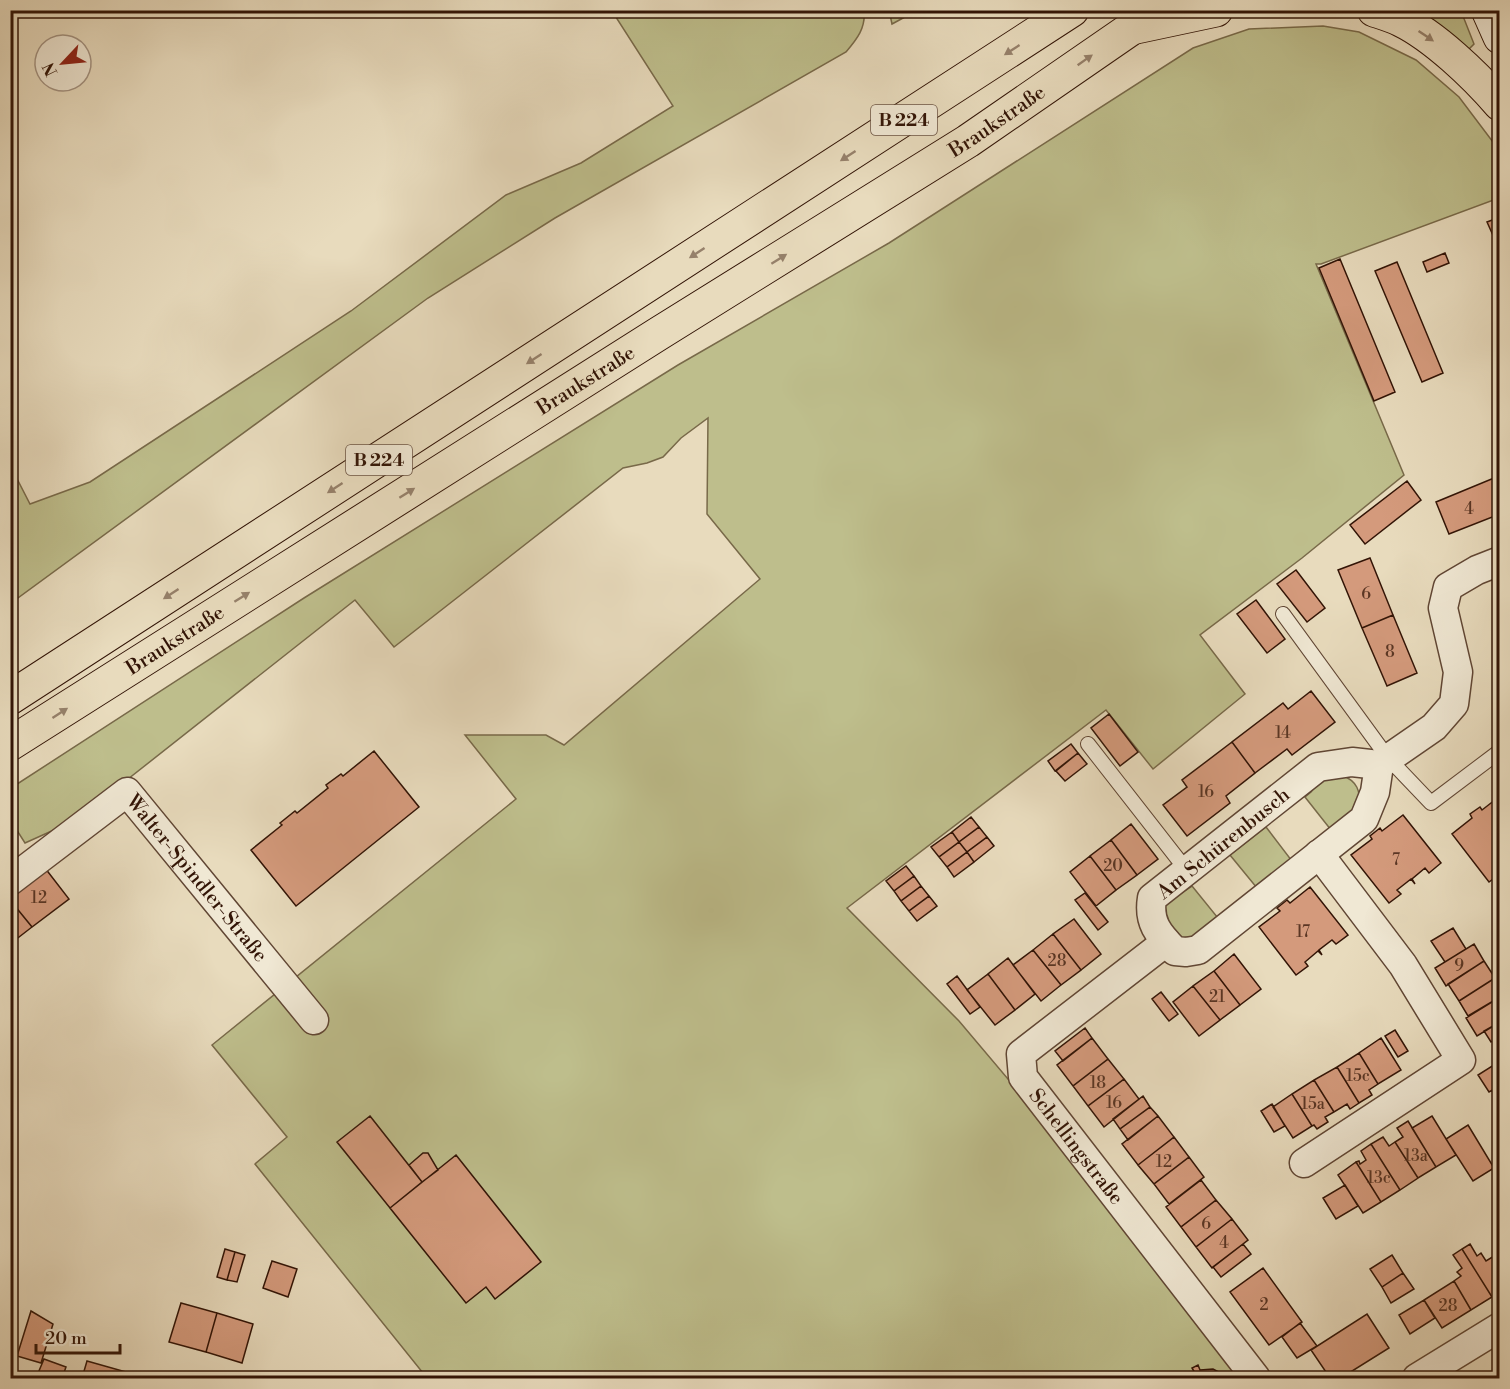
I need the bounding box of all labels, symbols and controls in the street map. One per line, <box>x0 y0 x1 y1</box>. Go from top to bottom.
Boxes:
one-way arrow <box>1418 30 1434 42</box>
north arrow <box>33 33 93 93</box>
one-way arrow <box>1003 44 1020 55</box>
one-way arrow <box>1077 54 1093 66</box>
text: N <box>39 59 62 79</box>
street label: Braukstraße <box>944 80 1051 164</box>
road number: B 224 <box>871 105 937 135</box>
one-way arrow <box>840 150 856 161</box>
one-way arrow <box>690 247 706 259</box>
one-way arrow <box>771 253 788 264</box>
street label: Braukstraße <box>532 341 640 422</box>
one-way arrow <box>526 353 542 364</box>
road number: B 224 <box>346 445 412 475</box>
one-way arrow <box>327 482 343 493</box>
one-way arrow <box>399 488 415 499</box>
house number: 4 <box>1464 499 1474 519</box>
house number: 6 <box>1361 584 1371 604</box>
one-way arrow <box>164 588 180 600</box>
one-way arrow <box>234 592 250 603</box>
street label: Braukstraße <box>121 601 229 682</box>
house number: 8 <box>1385 642 1395 662</box>
one-way arrow <box>52 707 68 718</box>
house number: 14 <box>1275 723 1291 743</box>
house number: 16 <box>1198 782 1214 802</box>
street label: Am Schürenbusch <box>1152 783 1296 906</box>
street label: Walter-Spindler-Straße <box>120 789 272 968</box>
house number: 7 <box>1392 850 1400 870</box>
house number: 20 <box>1103 856 1123 876</box>
house number: 12 <box>31 888 47 908</box>
house number: 17 <box>1296 922 1310 942</box>
house number: 28 <box>1048 951 1067 971</box>
house number: 9 <box>1454 956 1464 976</box>
house number: 21 <box>1209 987 1225 1007</box>
house number: 15c <box>1346 1066 1370 1086</box>
house number: 18 <box>1090 1073 1106 1093</box>
street label: Schellingstraße <box>1023 1084 1128 1210</box>
house number: 16 <box>1106 1093 1122 1113</box>
house number: 15a <box>1301 1094 1326 1114</box>
house number: 13a <box>1404 1146 1429 1166</box>
house number: 12 <box>1156 1152 1172 1172</box>
house number: 13c <box>1367 1168 1391 1188</box>
house number: 6 <box>1201 1214 1211 1234</box>
house number: 4 <box>1219 1233 1229 1253</box>
house number: 2 <box>1259 1295 1269 1315</box>
house number: 28 <box>1439 1296 1458 1316</box>
scale bar <box>36 1317 120 1355</box>
text: 20 m <box>45 1327 87 1350</box>

